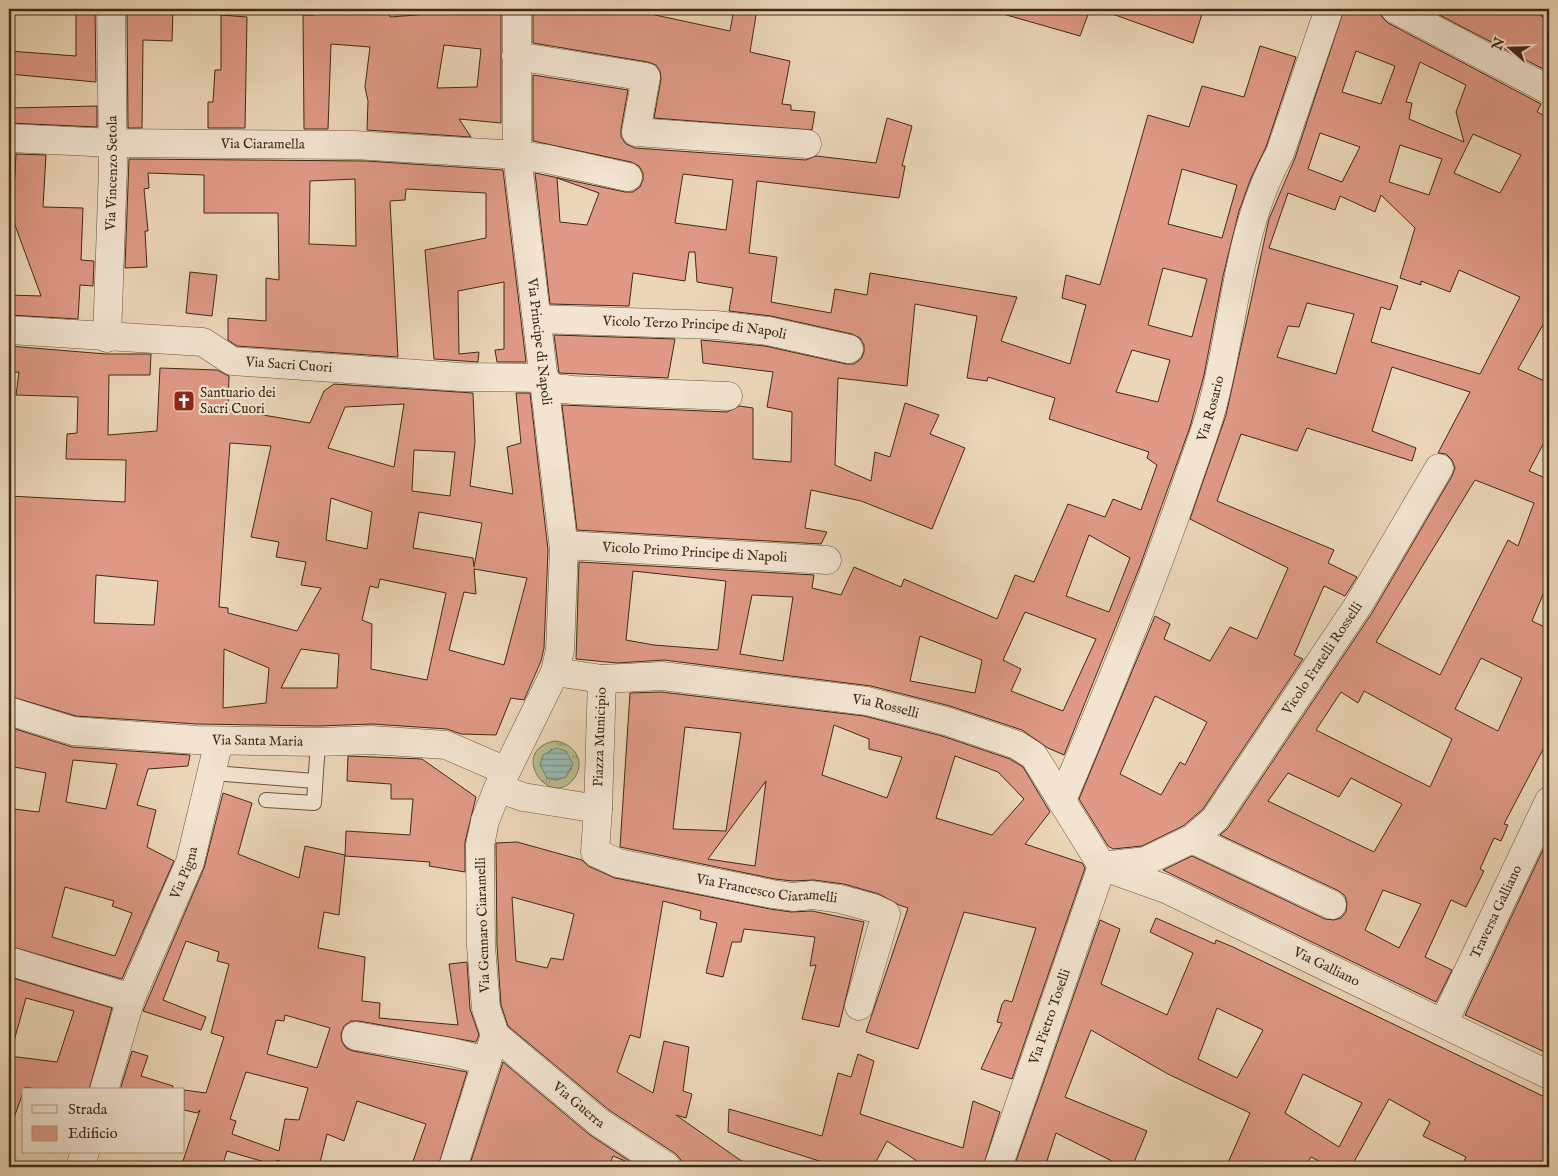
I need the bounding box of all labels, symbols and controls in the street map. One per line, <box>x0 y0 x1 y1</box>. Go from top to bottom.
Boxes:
north arrow <box>1486 22 1536 72</box>
text: N <box>1488 35 1509 54</box>
street label: Via Vincenzo Setola <box>102 114 122 232</box>
street label: Via Ciaramella <box>220 135 306 154</box>
street label: Via Principe di Napoli <box>523 276 556 407</box>
street label: Vicolo Terzo Principe di Napoli <box>601 312 789 344</box>
street label: Via Sacri Cuori <box>244 353 333 377</box>
street label: Via Rosario <box>1193 374 1229 445</box>
place label: Santuario dei Sacri Cuori <box>200 384 276 418</box>
church icon: Santuario dei Sacri Cuori <box>172 389 196 413</box>
street label: Vicolo Primo Principe di Napoli <box>601 538 788 567</box>
street label: Vicolo Fratelli Rosselli <box>1278 598 1367 719</box>
street label: Piazza Municipio <box>589 686 611 787</box>
street label: Via Rosselli <box>850 690 921 723</box>
street label: Via Santa Maria <box>211 731 304 751</box>
street label: Via Pigna <box>166 844 203 903</box>
street label: Via Gennaro Ciaramelli <box>472 857 494 994</box>
street label: Traversa Galliano <box>1466 862 1526 962</box>
street label: Via Francesco Ciaramelli <box>694 870 839 908</box>
street label: Via Galliano <box>1289 943 1363 991</box>
street label: Via Pietro Toselli <box>1025 966 1075 1068</box>
street label: Via Guerra <box>548 1077 609 1133</box>
legend <box>22 1088 185 1154</box>
text: Strada <box>68 1100 108 1119</box>
text: Edificio <box>68 1124 118 1143</box>

